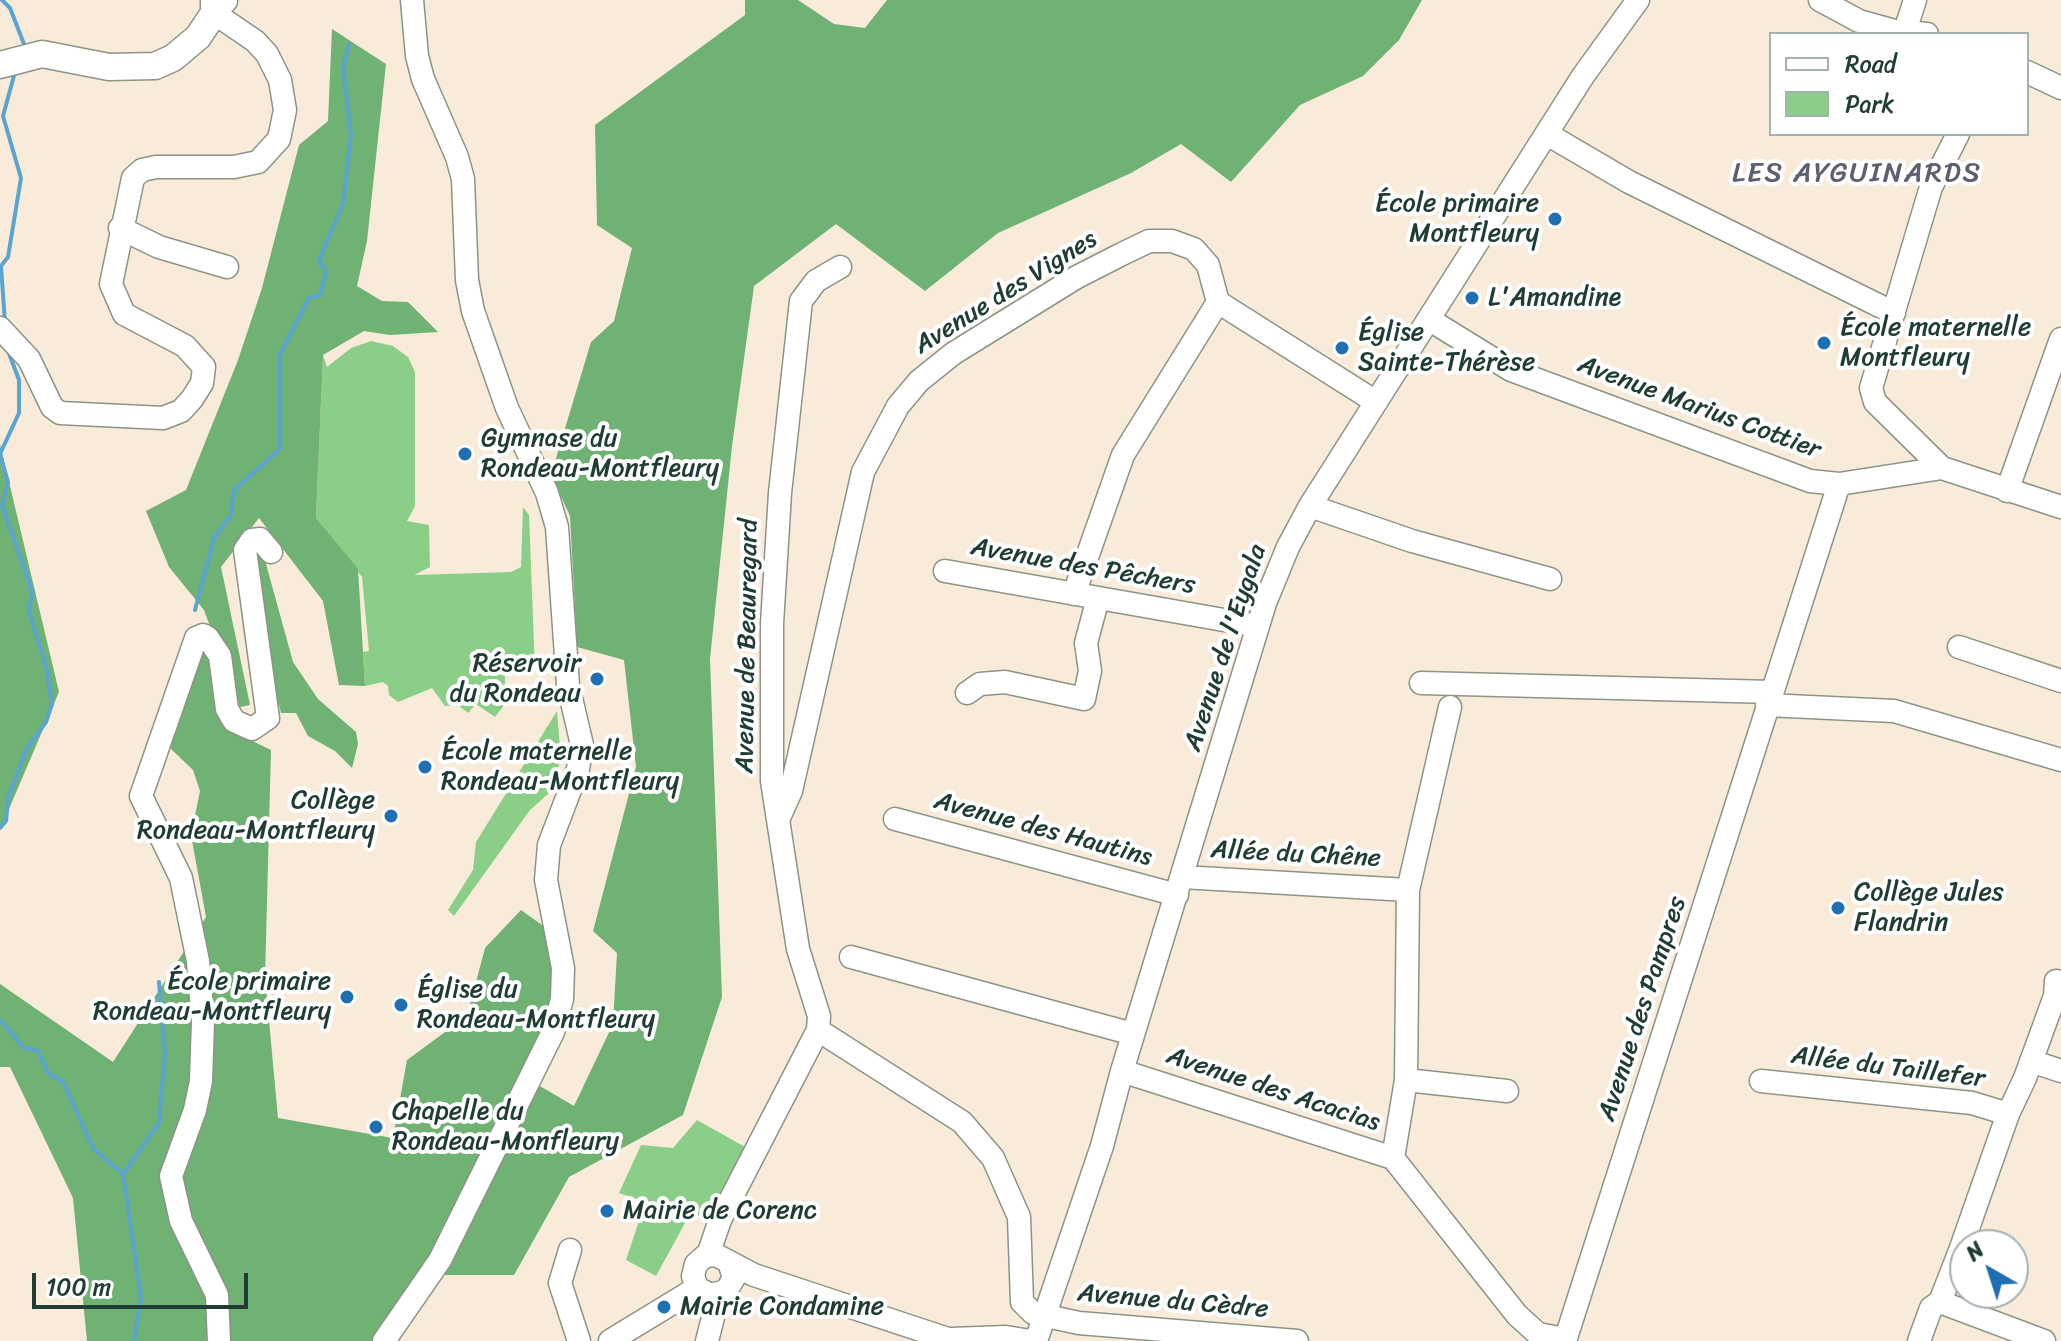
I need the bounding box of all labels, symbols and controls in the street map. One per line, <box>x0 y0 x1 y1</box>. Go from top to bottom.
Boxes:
legend <box>1769 32 2029 136</box>
text: Road <box>1845 43 1896 85</box>
text: Park <box>1845 83 1894 125</box>
district label: LES AYGUINARDS <box>1735 157 1979 191</box>
place label: École primaire Montfleury <box>1375 188 1539 250</box>
marker: École primaire Montfleury <box>1546 210 1564 228</box>
street label: Avenue des Vignes <box>909 224 1103 362</box>
place label: L'Amandine <box>1488 282 1621 314</box>
marker: L'Amandine <box>1463 289 1481 307</box>
place label: École maternelle Montfleury <box>1840 312 2031 374</box>
place label: Église Sainte-Thérèse <box>1358 317 1535 378</box>
marker: École maternelle Montfleury <box>1815 334 1833 352</box>
marker: Église Sainte-Thérèse <box>1333 339 1351 357</box>
street label: Avenue Marius Cottier <box>1573 350 1825 466</box>
place label: Gymnase du Rondeau-Montfleury <box>481 423 719 484</box>
marker: Gymnase du Rondeau-Montfleury <box>456 445 474 463</box>
street label: Avenue de Beauregard <box>730 518 766 774</box>
street label: Avenue des Pêchers <box>968 532 1198 602</box>
street label: Avenue de l'Eygala <box>1178 541 1274 755</box>
place label: Réservoir du Rondeau <box>450 648 581 710</box>
marker: Réservoir du Rondeau <box>588 670 606 688</box>
place label: École maternelle Rondeau-Montfleury <box>441 736 679 798</box>
marker: École maternelle Rondeau-Montfleury <box>416 758 434 776</box>
place label: Collège Rondeau-Montfleury <box>137 785 375 846</box>
street label: Avenue des Hautins <box>931 786 1155 874</box>
marker: Collège Rondeau-Montfleury <box>382 807 400 825</box>
street label: Allée du Chêne <box>1210 835 1382 875</box>
place label: Collège Jules Flandrin <box>1854 877 2004 938</box>
street label: Avenue des Pampres <box>1592 893 1694 1125</box>
marker: Collège Jules Flandrin <box>1829 899 1847 917</box>
place label: École primaire Rondeau-Montfleury <box>93 966 331 1028</box>
place label: Église du Rondeau-Montfleury <box>417 974 655 1036</box>
marker: École primaire Rondeau-Montfleury <box>338 988 356 1006</box>
marker: Église du Rondeau-Montfleury <box>392 996 410 1014</box>
street label: Avenue des Acacias <box>1162 1041 1384 1139</box>
street label: Allée du Taillefer <box>1789 1041 1987 1095</box>
place label: Chapelle du Rondeau-Monfleury <box>392 1096 619 1158</box>
marker: Chapelle du Rondeau-Monfleury <box>367 1118 385 1136</box>
place label: Mairie de Corenc <box>623 1195 817 1227</box>
marker: Mairie de Corenc <box>598 1202 616 1220</box>
north arrow <box>1949 1229 2029 1309</box>
text: N <box>1957 1232 1993 1271</box>
scale bar <box>36 1257 252 1307</box>
text: 100 m <box>46 1266 111 1308</box>
street label: Avenue du Cèdre <box>1076 1278 1270 1326</box>
place label: Mairie Condamine <box>680 1291 884 1323</box>
marker: Mairie Condamine <box>655 1298 673 1316</box>

